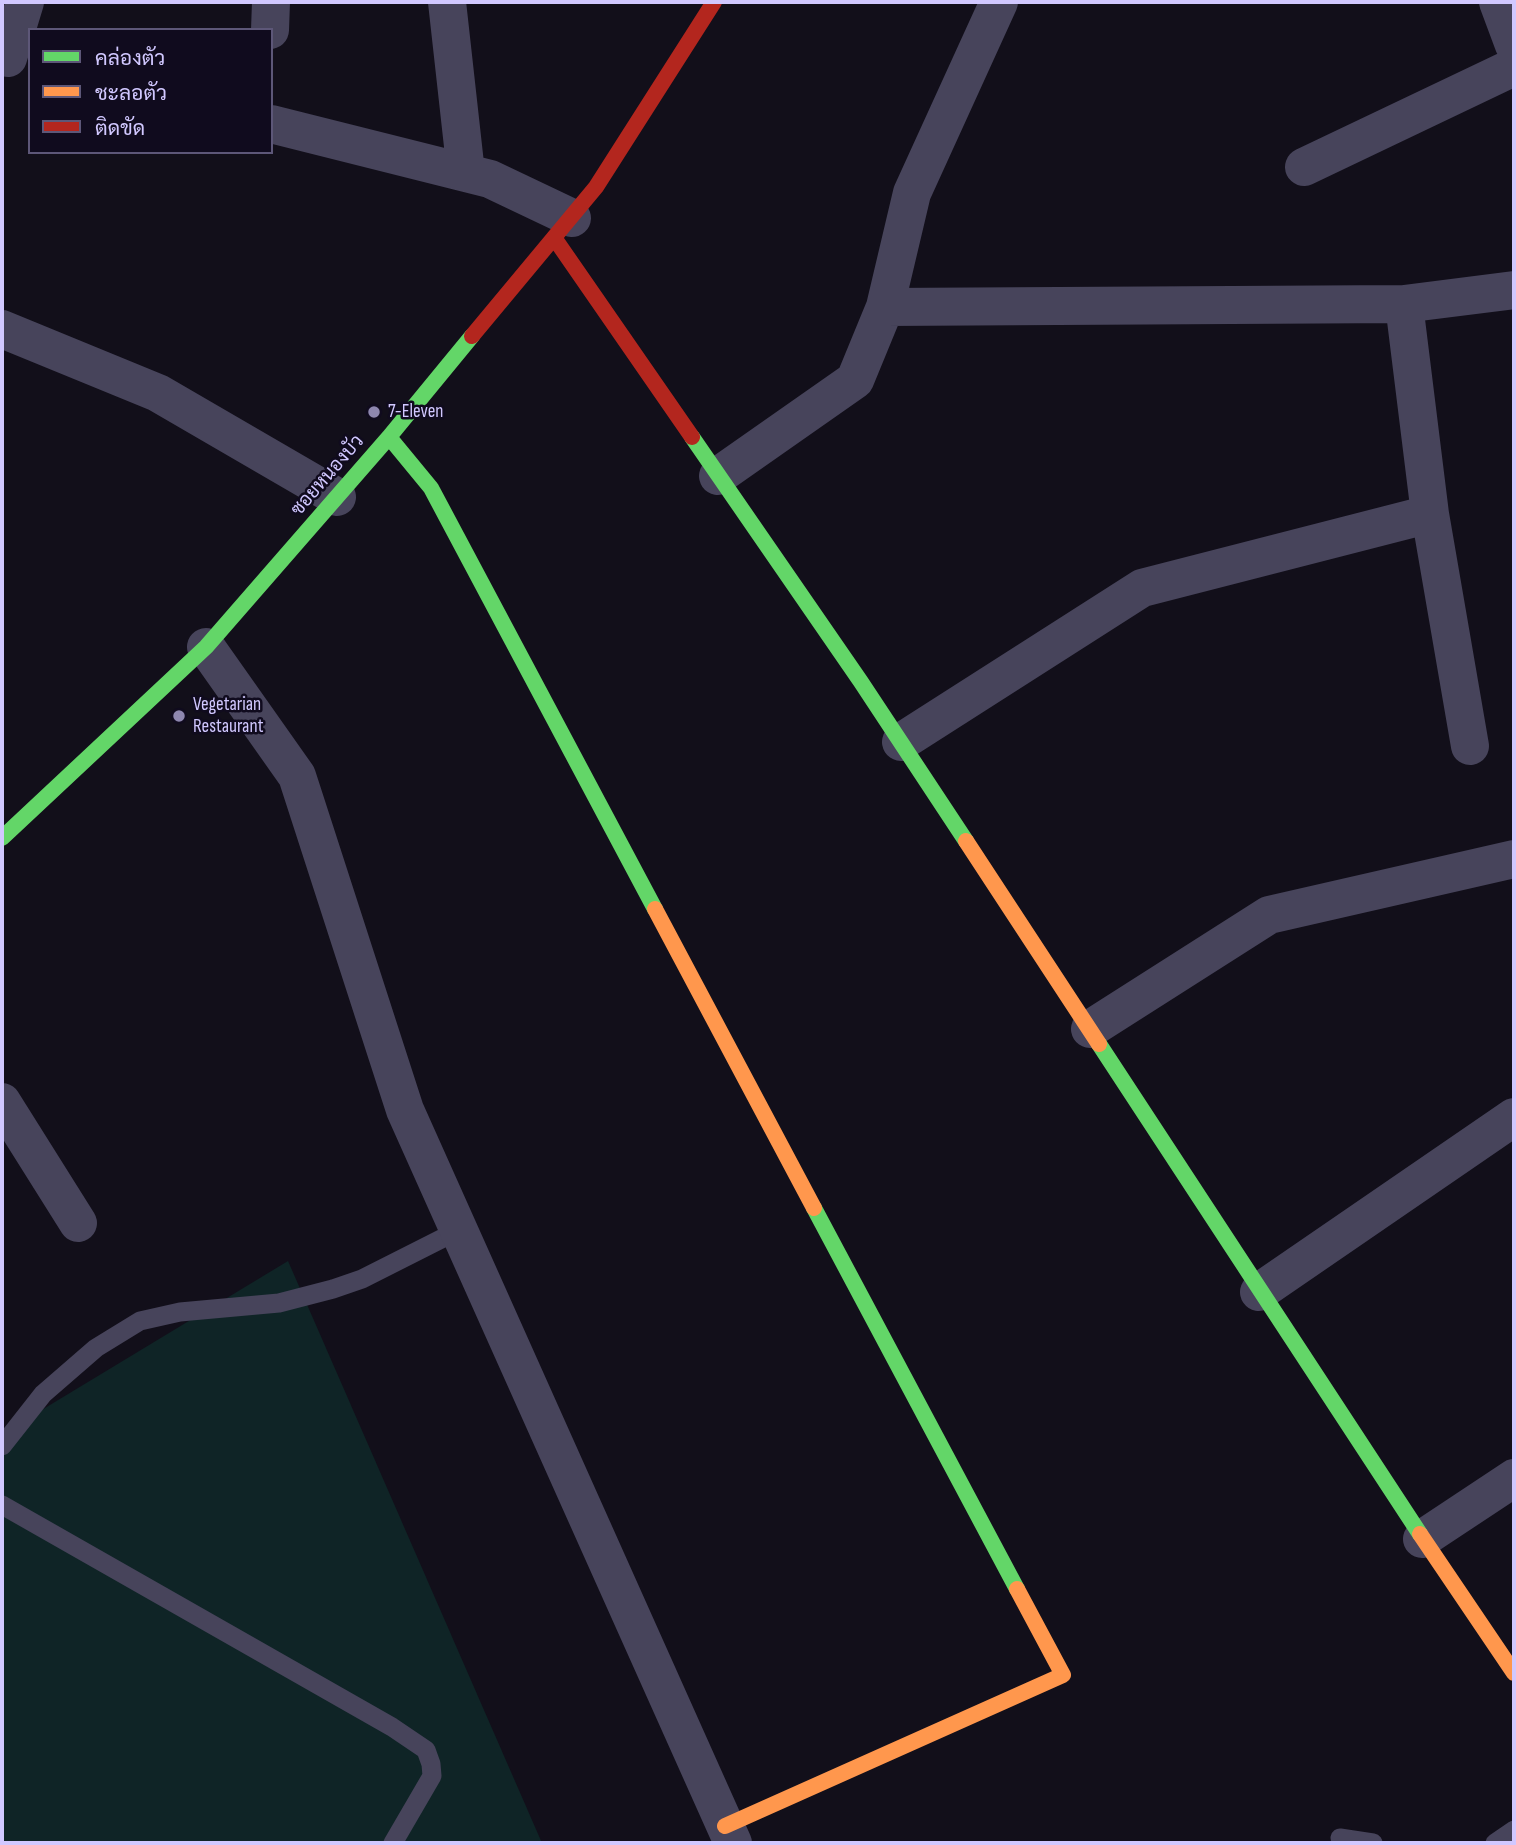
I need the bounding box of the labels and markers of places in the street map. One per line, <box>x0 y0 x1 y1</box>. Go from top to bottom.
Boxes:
place label: 7-Eleven <box>388 401 443 423</box>
marker: 7-Eleven <box>366 404 382 420</box>
place label: Vegetarian Restaurant <box>193 694 263 738</box>
marker: Vegetarian Restaurant <box>171 708 187 724</box>

